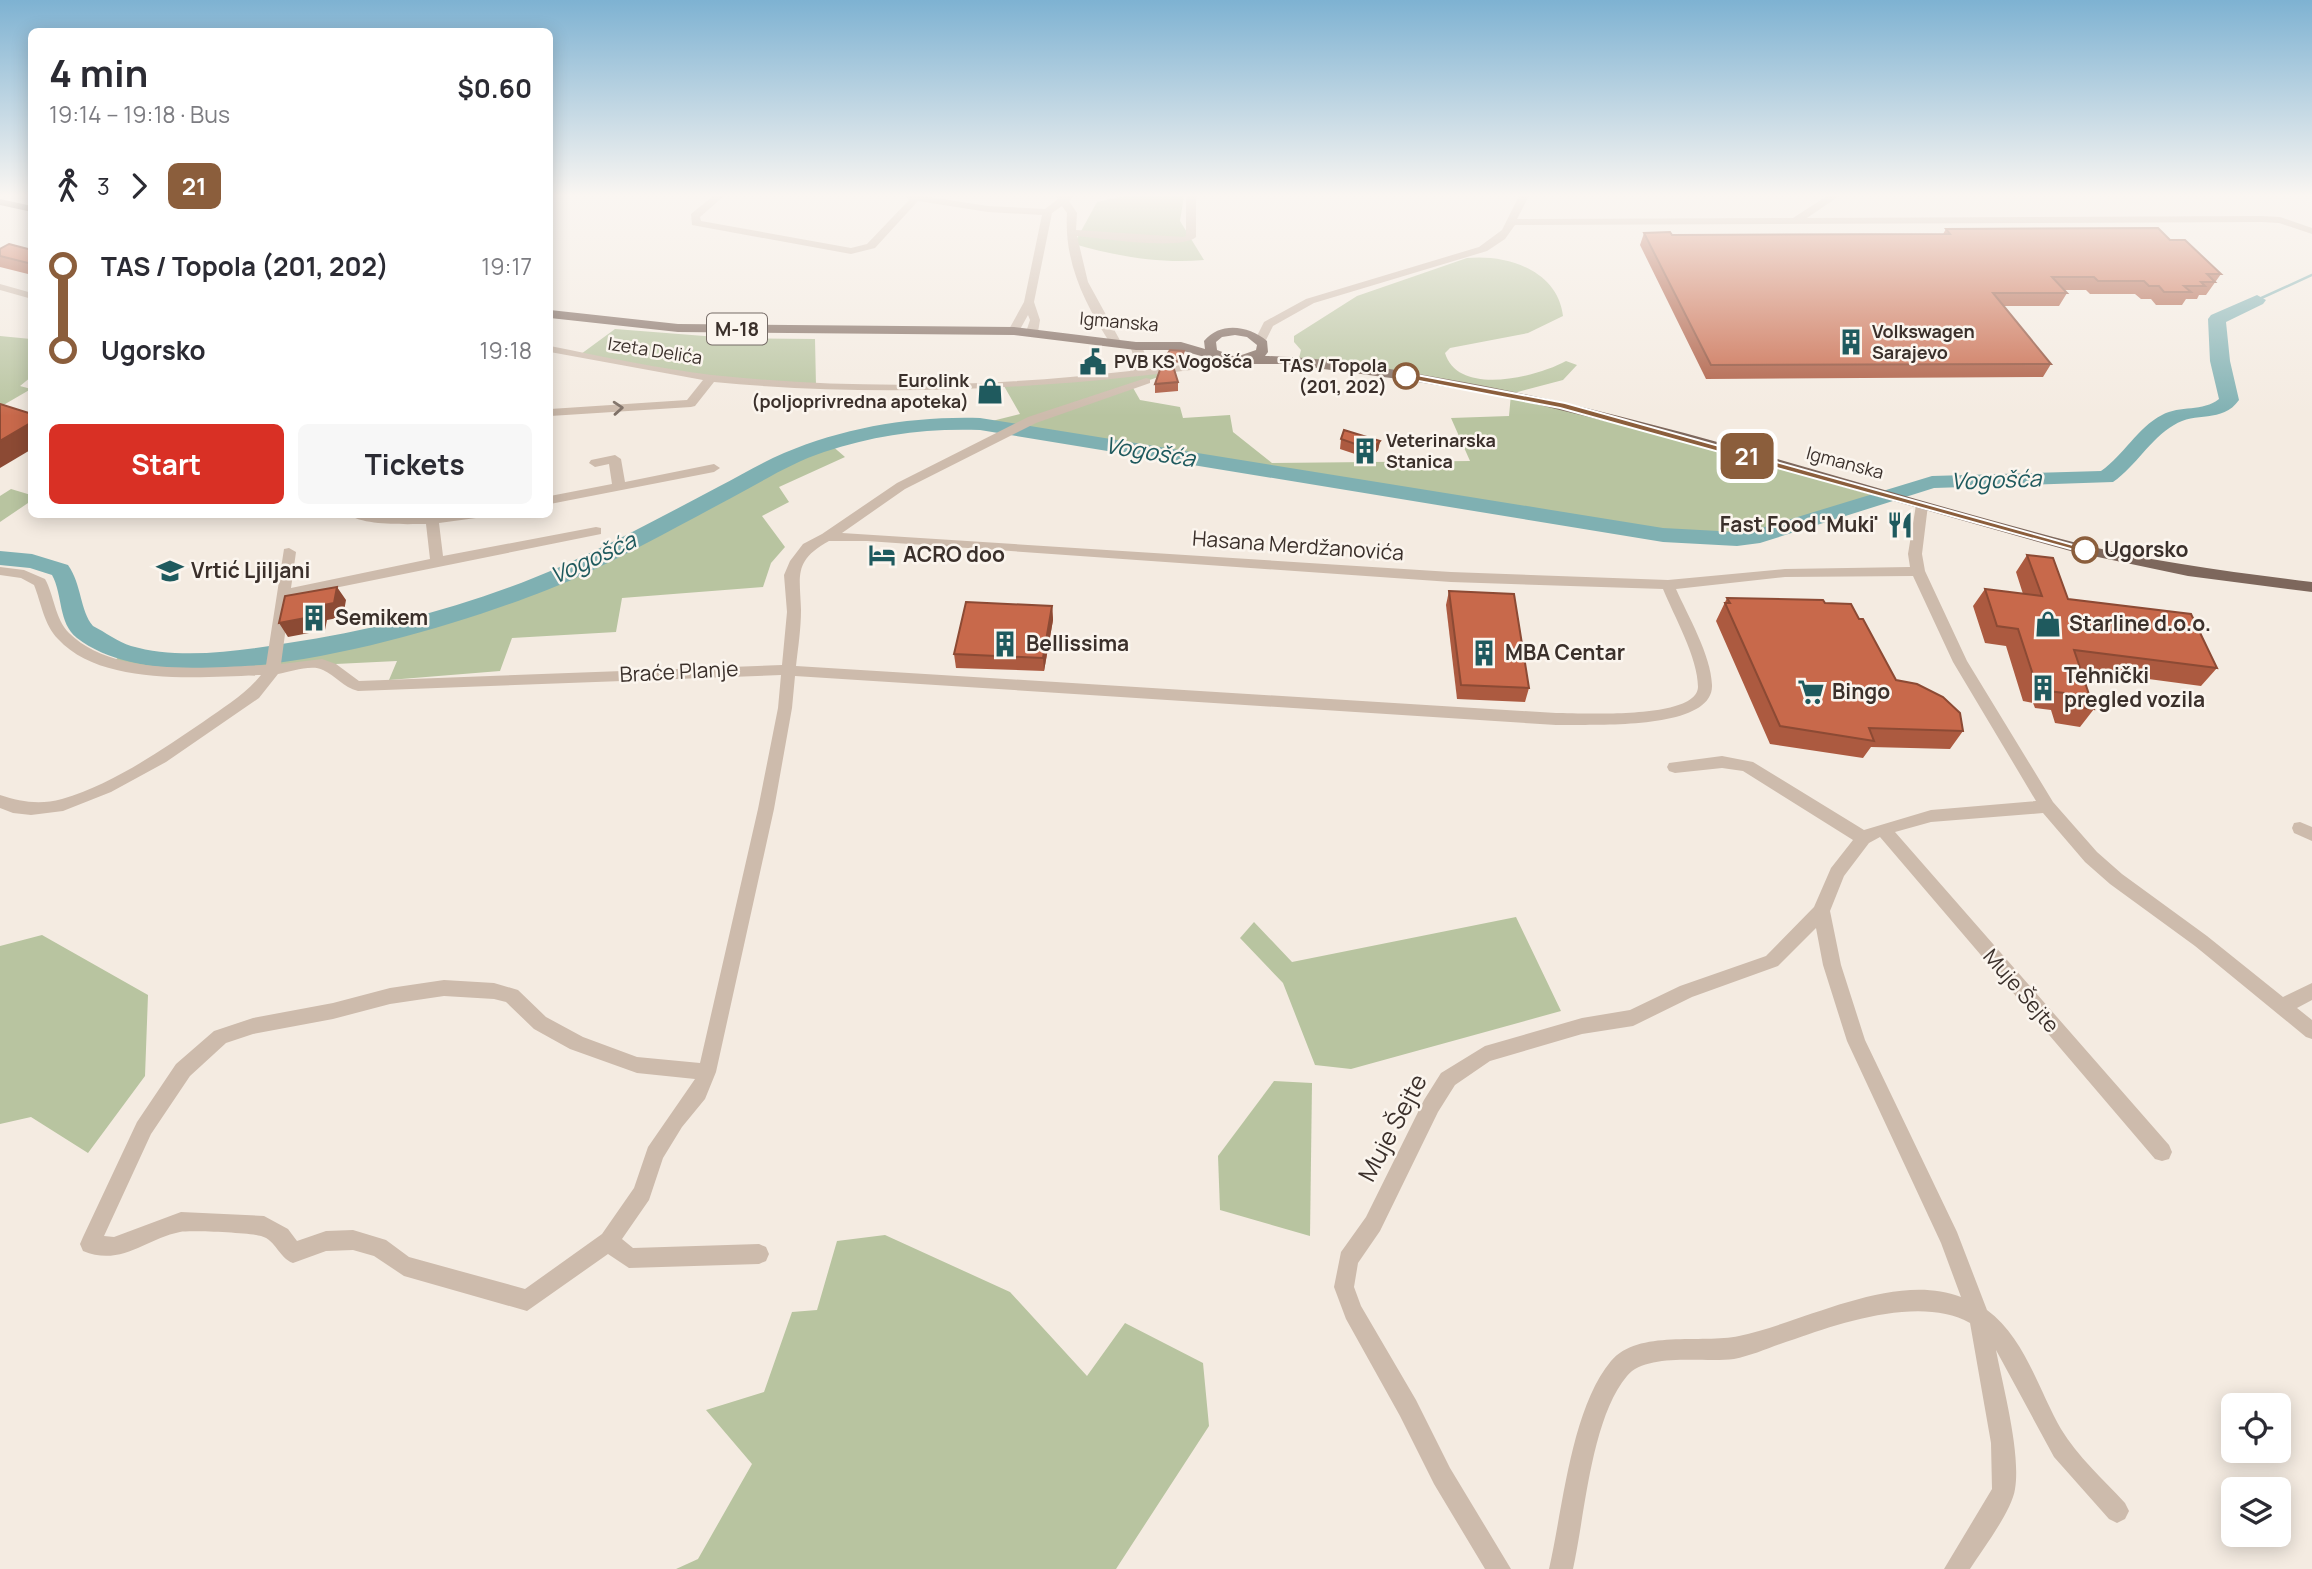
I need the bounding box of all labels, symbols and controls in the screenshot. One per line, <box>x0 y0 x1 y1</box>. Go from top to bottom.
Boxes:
text: 4 min <box>49 46 148 98</box>
text: $0.60 <box>457 70 532 106</box>
text: 19:14 – 19:18 · Bus <box>49 98 230 130</box>
icon: walk <box>49 167 87 205</box>
icon: forward <box>120 167 158 205</box>
text: 21 <box>182 169 207 202</box>
text: 3 <box>97 170 110 202</box>
text: TAS / Topola (201, 202) <box>101 248 389 284</box>
text: 19:17 <box>481 250 532 282</box>
street label: Igmanska <box>1079 306 1160 336</box>
road number: M-18 <box>707 314 767 344</box>
place label: Volkswagen Sarajevo <box>1872 319 1975 364</box>
building icon: Volkswagen Sarajevo <box>1836 327 1866 357</box>
street label: Izeta Delića <box>606 331 704 369</box>
text: Ugorsko <box>101 332 206 368</box>
text: 19:18 <box>480 334 532 366</box>
public building icon: PVB KS Vogošća <box>1078 347 1108 377</box>
place label: PVB KS Vogošća <box>1114 349 1252 373</box>
place label: TAS / Topola (201, 202) <box>1280 353 1387 398</box>
marker: TAS / Topola (201, 202) <box>1393 363 1419 389</box>
place label: Eurolink (poljoprivredna apoteka) <box>751 368 970 413</box>
shop icon: Eurolink (poljoprivredna apoteka) <box>975 376 1005 406</box>
one-way arrow <box>612 401 623 416</box>
button: Start <box>49 424 284 504</box>
button: Tickets <box>298 424 532 504</box>
water label: Vogošća <box>1103 428 1199 474</box>
place label: Veterinarska Stanica <box>1386 428 1496 473</box>
line badge: 21 <box>1716 433 1778 479</box>
building icon: Veterinarska Stanica <box>1350 436 1380 466</box>
text: 21 <box>1735 439 1759 472</box>
street label: Igmanska <box>1804 440 1887 484</box>
water label: Vogošća <box>1950 461 2043 497</box>
place label: Fast Food 'Muki' <box>1720 510 1879 538</box>
restaurant icon: Fast Food 'Muki' <box>1885 510 1915 540</box>
water label: Vogošća <box>545 523 642 591</box>
street label: Hasana Merdžanovića <box>1191 524 1405 566</box>
place label: Ugorsko <box>2104 535 2188 563</box>
marker: Ugorsko <box>2072 537 2098 563</box>
hotel icon: ACRO doo <box>867 540 897 570</box>
place label: ACRO doo <box>903 540 1005 568</box>
school or university icon: Vrtić Ljiljani <box>155 556 185 586</box>
place label: Vrtić Ljiljani <box>191 556 310 584</box>
building icon: Semikem <box>299 603 329 633</box>
place label: Semikem <box>335 603 428 631</box>
shop icon: Starline d.o.o. <box>2033 609 2063 639</box>
place label: Starline d.o.o. <box>2069 609 2211 637</box>
building icon: Bellissima <box>990 629 1020 659</box>
place label: Bellissima <box>1026 629 1129 657</box>
building icon: MBA Centar <box>1469 638 1499 668</box>
place label: MBA Centar <box>1505 638 1625 666</box>
street label: Braće Planje <box>619 654 739 688</box>
place label: Tehnički pregled vozila <box>2064 661 2205 713</box>
building icon: Tehnički pregled vozila <box>2028 673 2058 703</box>
supermarket icon: Bingo <box>1796 677 1826 707</box>
place label: Bingo <box>1832 677 1890 705</box>
street label: Muje Šejte <box>1978 942 2066 1038</box>
street label: Muje Šejte <box>1350 1068 1434 1187</box>
map controls <box>2221 1393 2291 1547</box>
button: locate <box>2221 1393 2291 1463</box>
button: layers <box>2221 1477 2291 1547</box>

